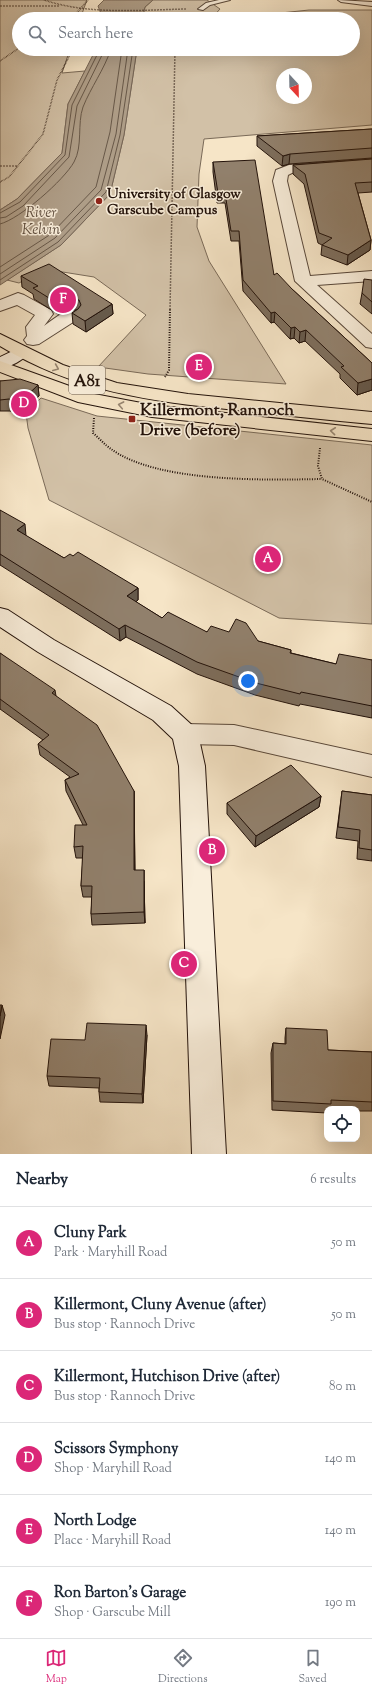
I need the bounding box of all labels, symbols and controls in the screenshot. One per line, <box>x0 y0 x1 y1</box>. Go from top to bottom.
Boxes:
search box <box>12 12 360 56</box>
icon: search <box>26 23 48 45</box>
text: Search here <box>58 24 133 45</box>
north arrow <box>276 68 312 104</box>
place label: University of Glasgow Garscube Campus <box>107 185 241 221</box>
marker: University of Glasgow Garscube Campus <box>94 196 104 206</box>
water label: River Kelvin <box>22 203 60 241</box>
pin: F <box>50 285 76 315</box>
pin: E <box>186 352 212 382</box>
one-way arrow <box>53 363 60 371</box>
road number: A81 <box>69 366 105 394</box>
pin: D <box>11 389 37 419</box>
place label: Killermont, Rannoch Drive (before) <box>140 399 294 443</box>
one-way arrow <box>118 402 124 410</box>
marker: Killermont, Rannoch Drive (before) <box>127 414 137 424</box>
one-way arrow <box>330 427 336 436</box>
pin: A <box>255 544 281 574</box>
your location <box>238 671 258 691</box>
pin: B <box>199 836 225 866</box>
pin: C <box>171 949 197 979</box>
map controls <box>324 1106 360 1142</box>
button: locate <box>324 1106 360 1142</box>
text: Nearby <box>16 1168 68 1192</box>
text: 6 results <box>310 1171 356 1189</box>
text: Cluny Park <box>54 1223 127 1244</box>
text: A <box>24 1234 34 1252</box>
text: 50 m <box>331 1234 356 1252</box>
text: Park · Maryhill Road <box>54 1244 167 1262</box>
text: Killermont, Cluny Avenue (after) <box>54 1295 266 1316</box>
text: B <box>25 1306 33 1324</box>
text: 50 m <box>331 1306 356 1324</box>
text: Bus stop · Rannoch Drive <box>54 1316 195 1334</box>
text: Killermont, Hutchison Drive (after) <box>54 1367 280 1388</box>
text: C <box>24 1378 34 1396</box>
text: 80 m <box>329 1378 356 1396</box>
text: Bus stop · Rannoch Drive <box>54 1388 195 1406</box>
text: Scissors Symphony <box>54 1439 178 1460</box>
text: D <box>24 1450 34 1468</box>
text: 140 m <box>325 1450 356 1468</box>
text: Shop · Maryhill Road <box>54 1460 172 1478</box>
text: North Lodge <box>54 1511 137 1532</box>
text: E <box>25 1522 33 1540</box>
text: 140 m <box>325 1522 356 1540</box>
text: Place · Maryhill Road <box>54 1532 171 1550</box>
text: Ron Barton's Garage <box>54 1583 186 1604</box>
text: F <box>25 1594 33 1612</box>
text: 190 m <box>325 1594 356 1612</box>
text: Shop · Garscube Mill <box>54 1604 171 1622</box>
tab: Map <box>45 1647 67 1687</box>
tab: Directions <box>158 1647 208 1687</box>
tab: Saved <box>298 1647 327 1687</box>

